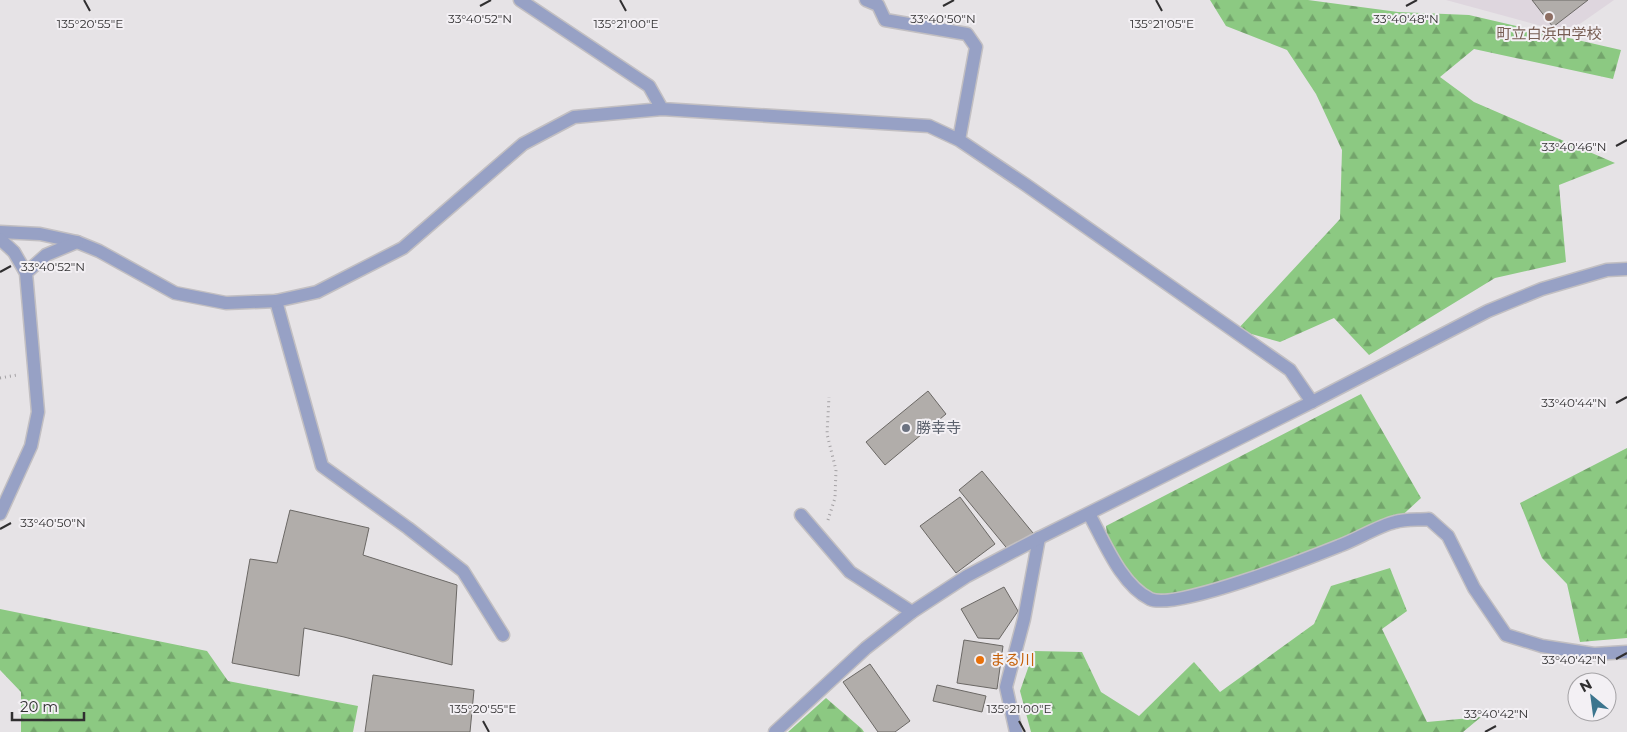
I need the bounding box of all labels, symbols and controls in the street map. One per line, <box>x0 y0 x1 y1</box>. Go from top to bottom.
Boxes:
text: 33°40'52"N <box>448 11 512 26</box>
text: 33°40'50"N <box>910 11 976 26</box>
text: 33°40'48"N <box>1373 11 1439 26</box>
marker: 町立白浜中学校 <box>1543 11 1555 23</box>
text: 135°20'55"E <box>57 16 123 31</box>
text: 135°21'00"E <box>593 16 659 31</box>
text: 135°21'05"E <box>1130 16 1194 31</box>
place label: 町立白浜中学校 <box>1496 24 1602 43</box>
text: 33°40'46"N <box>1541 139 1607 154</box>
text: 33°40'52"N <box>21 259 85 274</box>
text: 33°40'44"N <box>1541 395 1607 410</box>
place label: 勝幸寺 <box>916 418 961 437</box>
marker: 勝幸寺 <box>900 422 912 434</box>
text: 33°40'50"N <box>20 515 86 530</box>
place label: まる川 <box>990 650 1035 669</box>
text: 33°40'42"N <box>1542 652 1606 667</box>
marker: まる川 <box>974 654 986 666</box>
north arrow <box>1567 672 1617 722</box>
text: N <box>1576 675 1595 696</box>
scale bar <box>12 690 85 722</box>
text: 20 m <box>20 697 58 716</box>
text: 135°20'55"E <box>450 701 516 716</box>
text: 135°21'00"E <box>986 701 1052 716</box>
text: 33°40'42"N <box>1464 706 1528 721</box>

